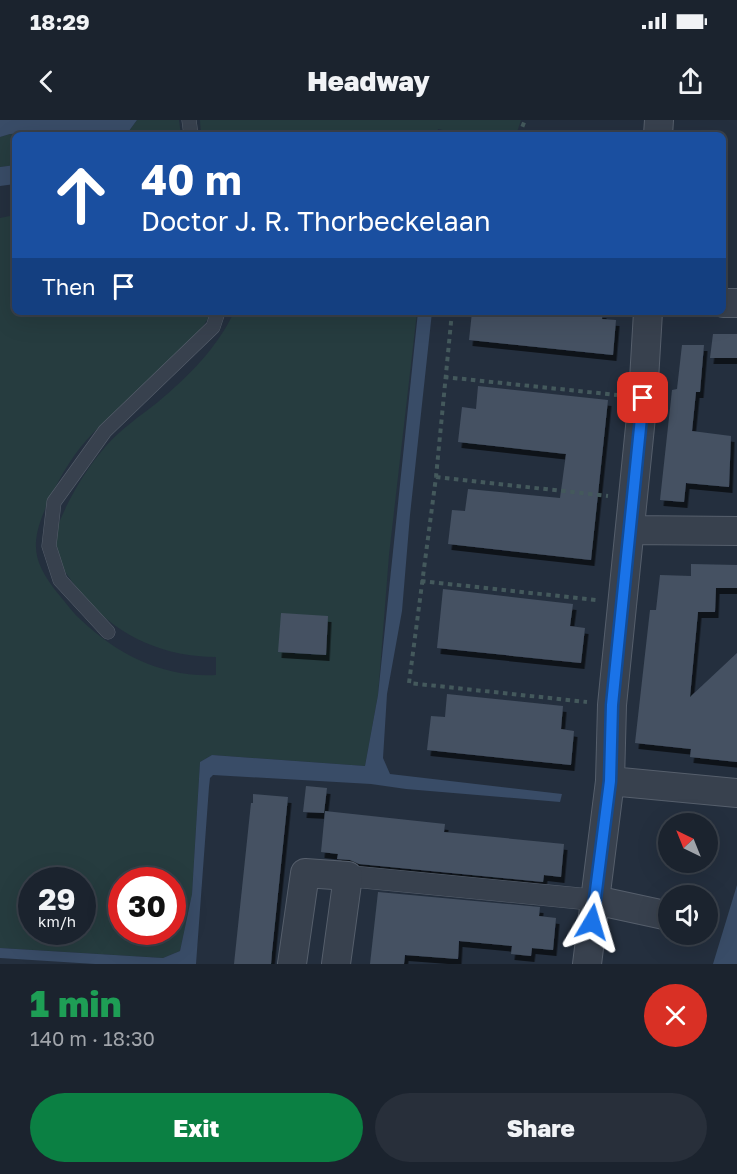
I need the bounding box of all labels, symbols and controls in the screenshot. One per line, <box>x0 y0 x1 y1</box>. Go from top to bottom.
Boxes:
text: 18:29 <box>30 8 90 35</box>
icon: back <box>30 65 63 98</box>
text: Headway <box>307 65 430 97</box>
icon: share <box>674 65 707 98</box>
text: 40 m <box>141 154 242 204</box>
icon: ahead <box>42 156 120 234</box>
text: Doctor J. R. Thorbeckelaan <box>141 205 491 237</box>
icon: arrive <box>107 270 140 303</box>
text: Then <box>42 273 95 300</box>
pin <box>617 372 668 423</box>
icon: arrive <box>626 381 659 414</box>
north arrow <box>658 813 718 873</box>
map controls <box>658 813 718 945</box>
speed limit sign: 30 <box>108 867 186 945</box>
text: 29 <box>38 881 76 917</box>
button: sound <box>658 885 718 945</box>
position arrow <box>560 890 624 954</box>
text: km/h <box>38 912 76 930</box>
text: 1 min <box>30 982 121 1025</box>
button: close <box>644 984 707 1047</box>
text: 140 m · 18:30 <box>30 1026 155 1050</box>
button: Exit <box>30 1093 363 1162</box>
button: Share <box>375 1093 707 1162</box>

